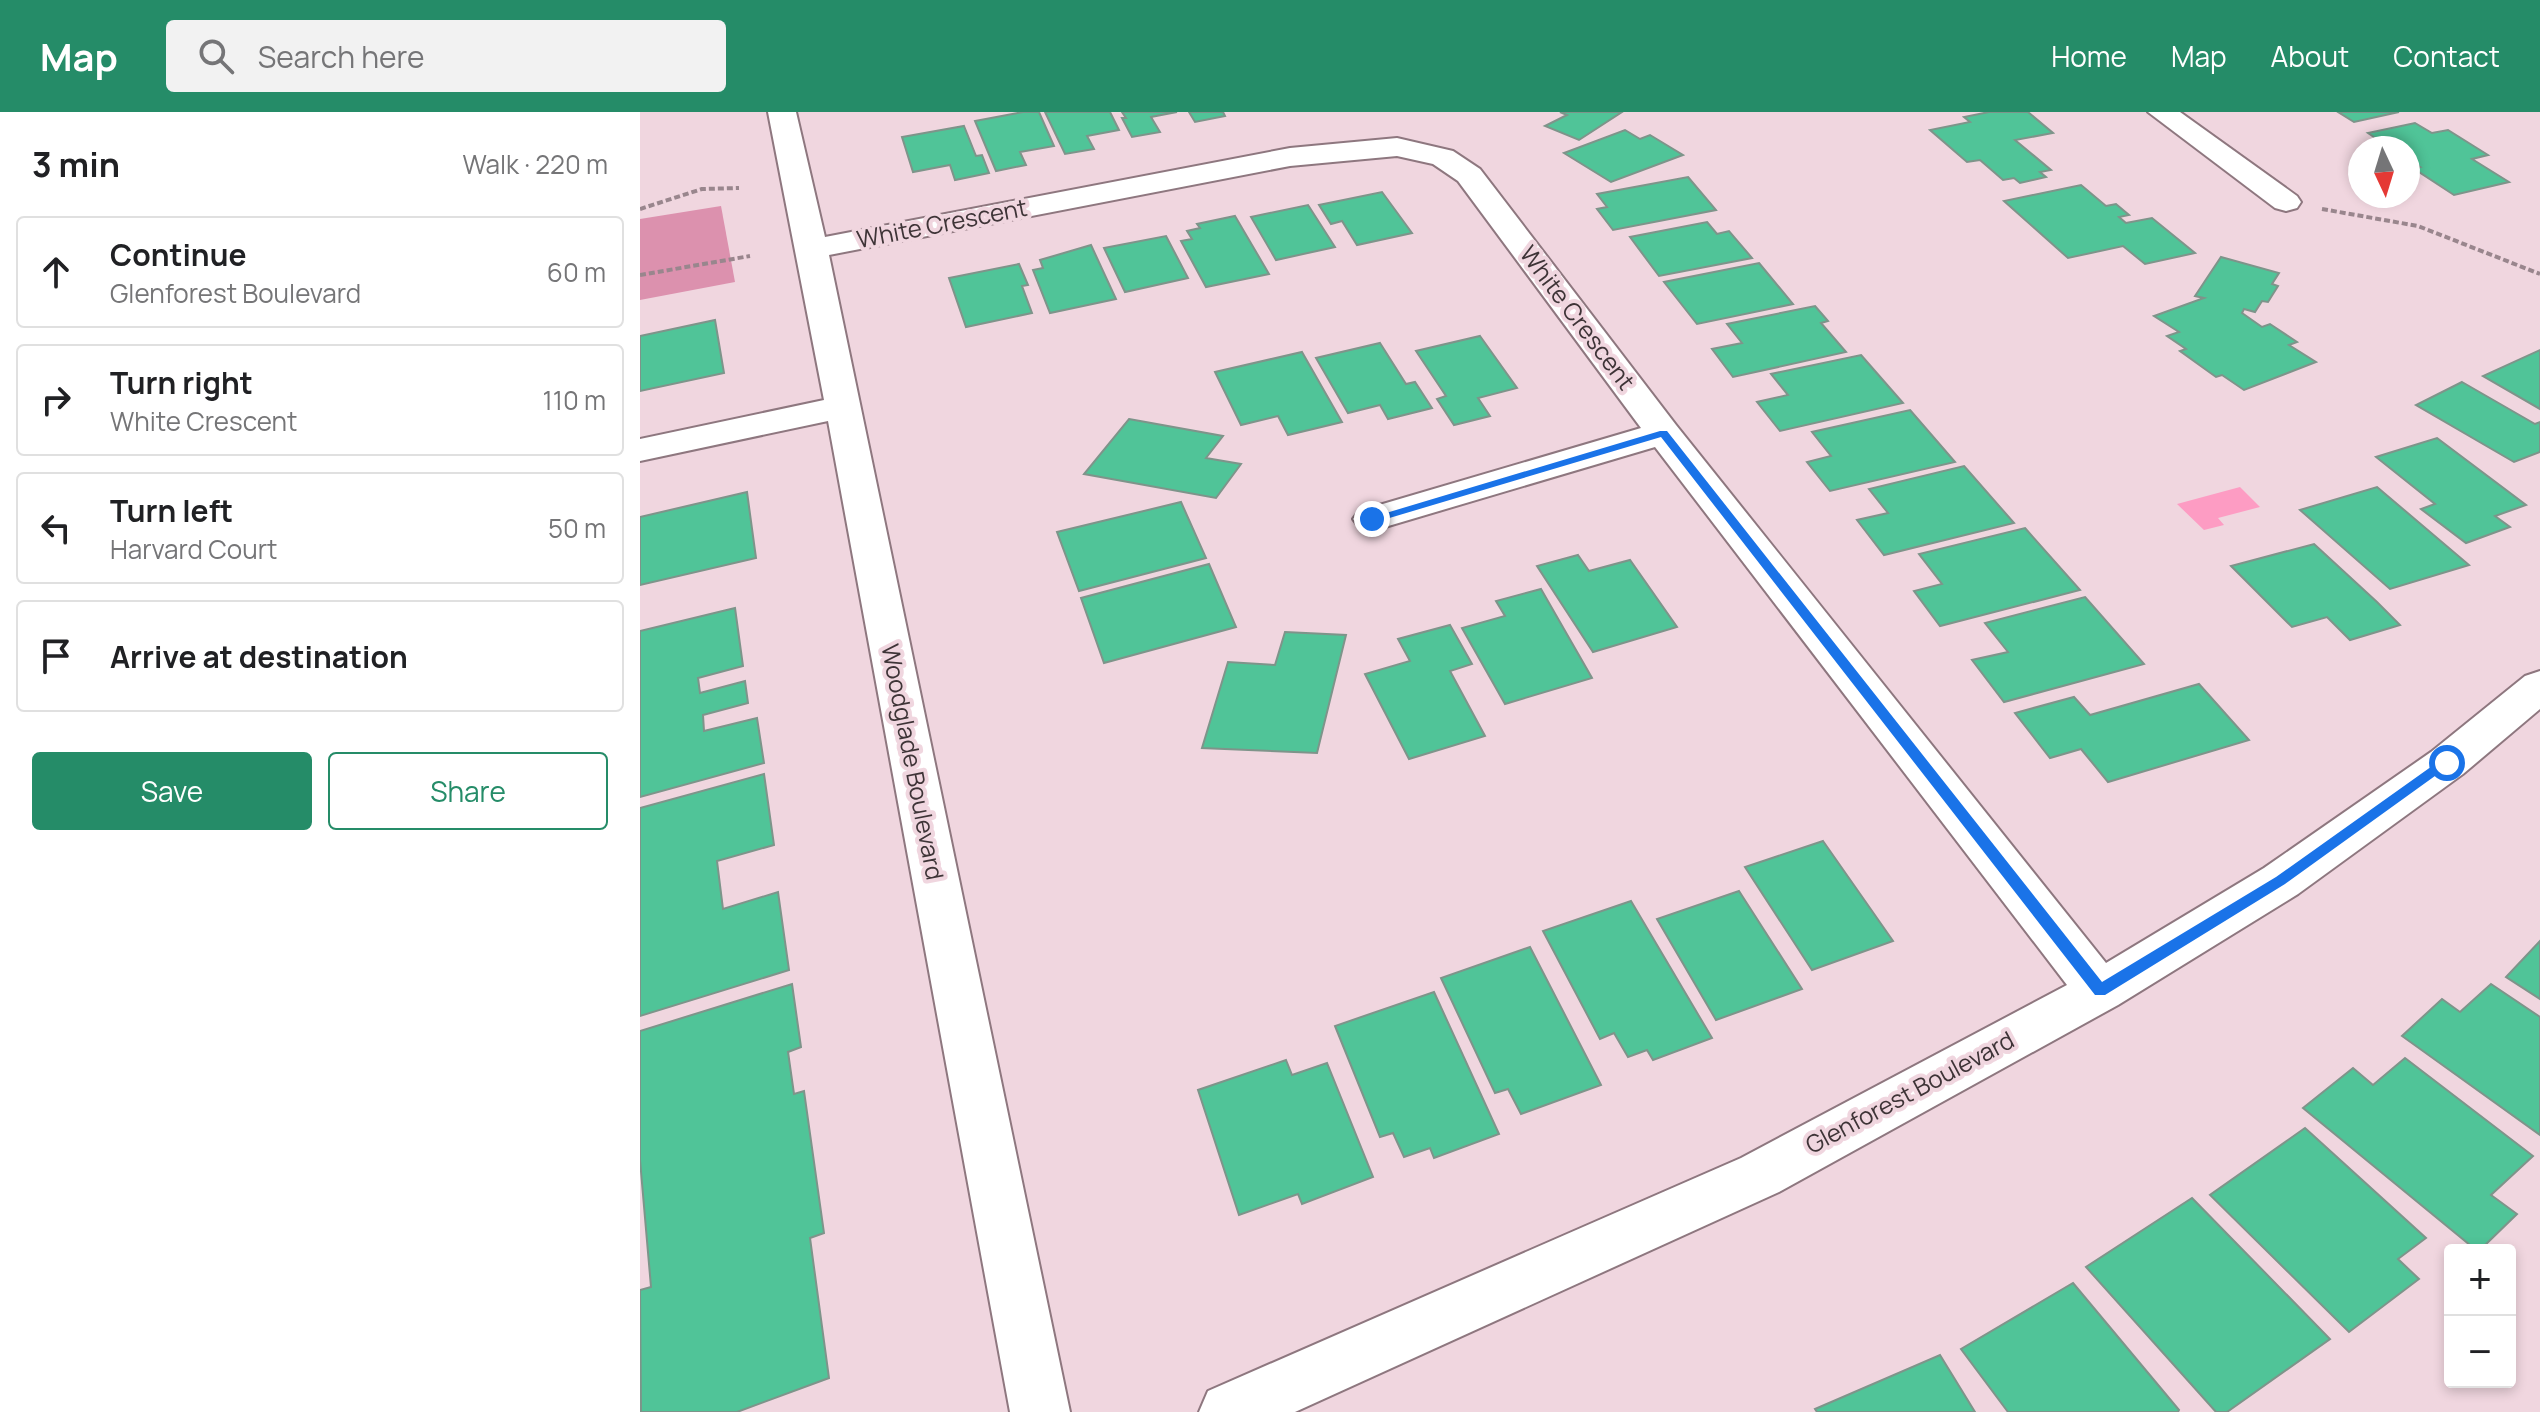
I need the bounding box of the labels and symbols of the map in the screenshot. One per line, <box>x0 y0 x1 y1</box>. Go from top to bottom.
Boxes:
north arrow <box>2348 136 2420 208</box>
street label: White Crescent <box>854 190 1030 255</box>
street label: White Crescent <box>1513 238 1643 396</box>
route end <box>1354 501 1390 537</box>
street label: Woodglade Boulevard <box>874 641 953 882</box>
route start <box>2429 745 2465 781</box>
street label: Glenforest Boulevard <box>1799 1023 2019 1161</box>

